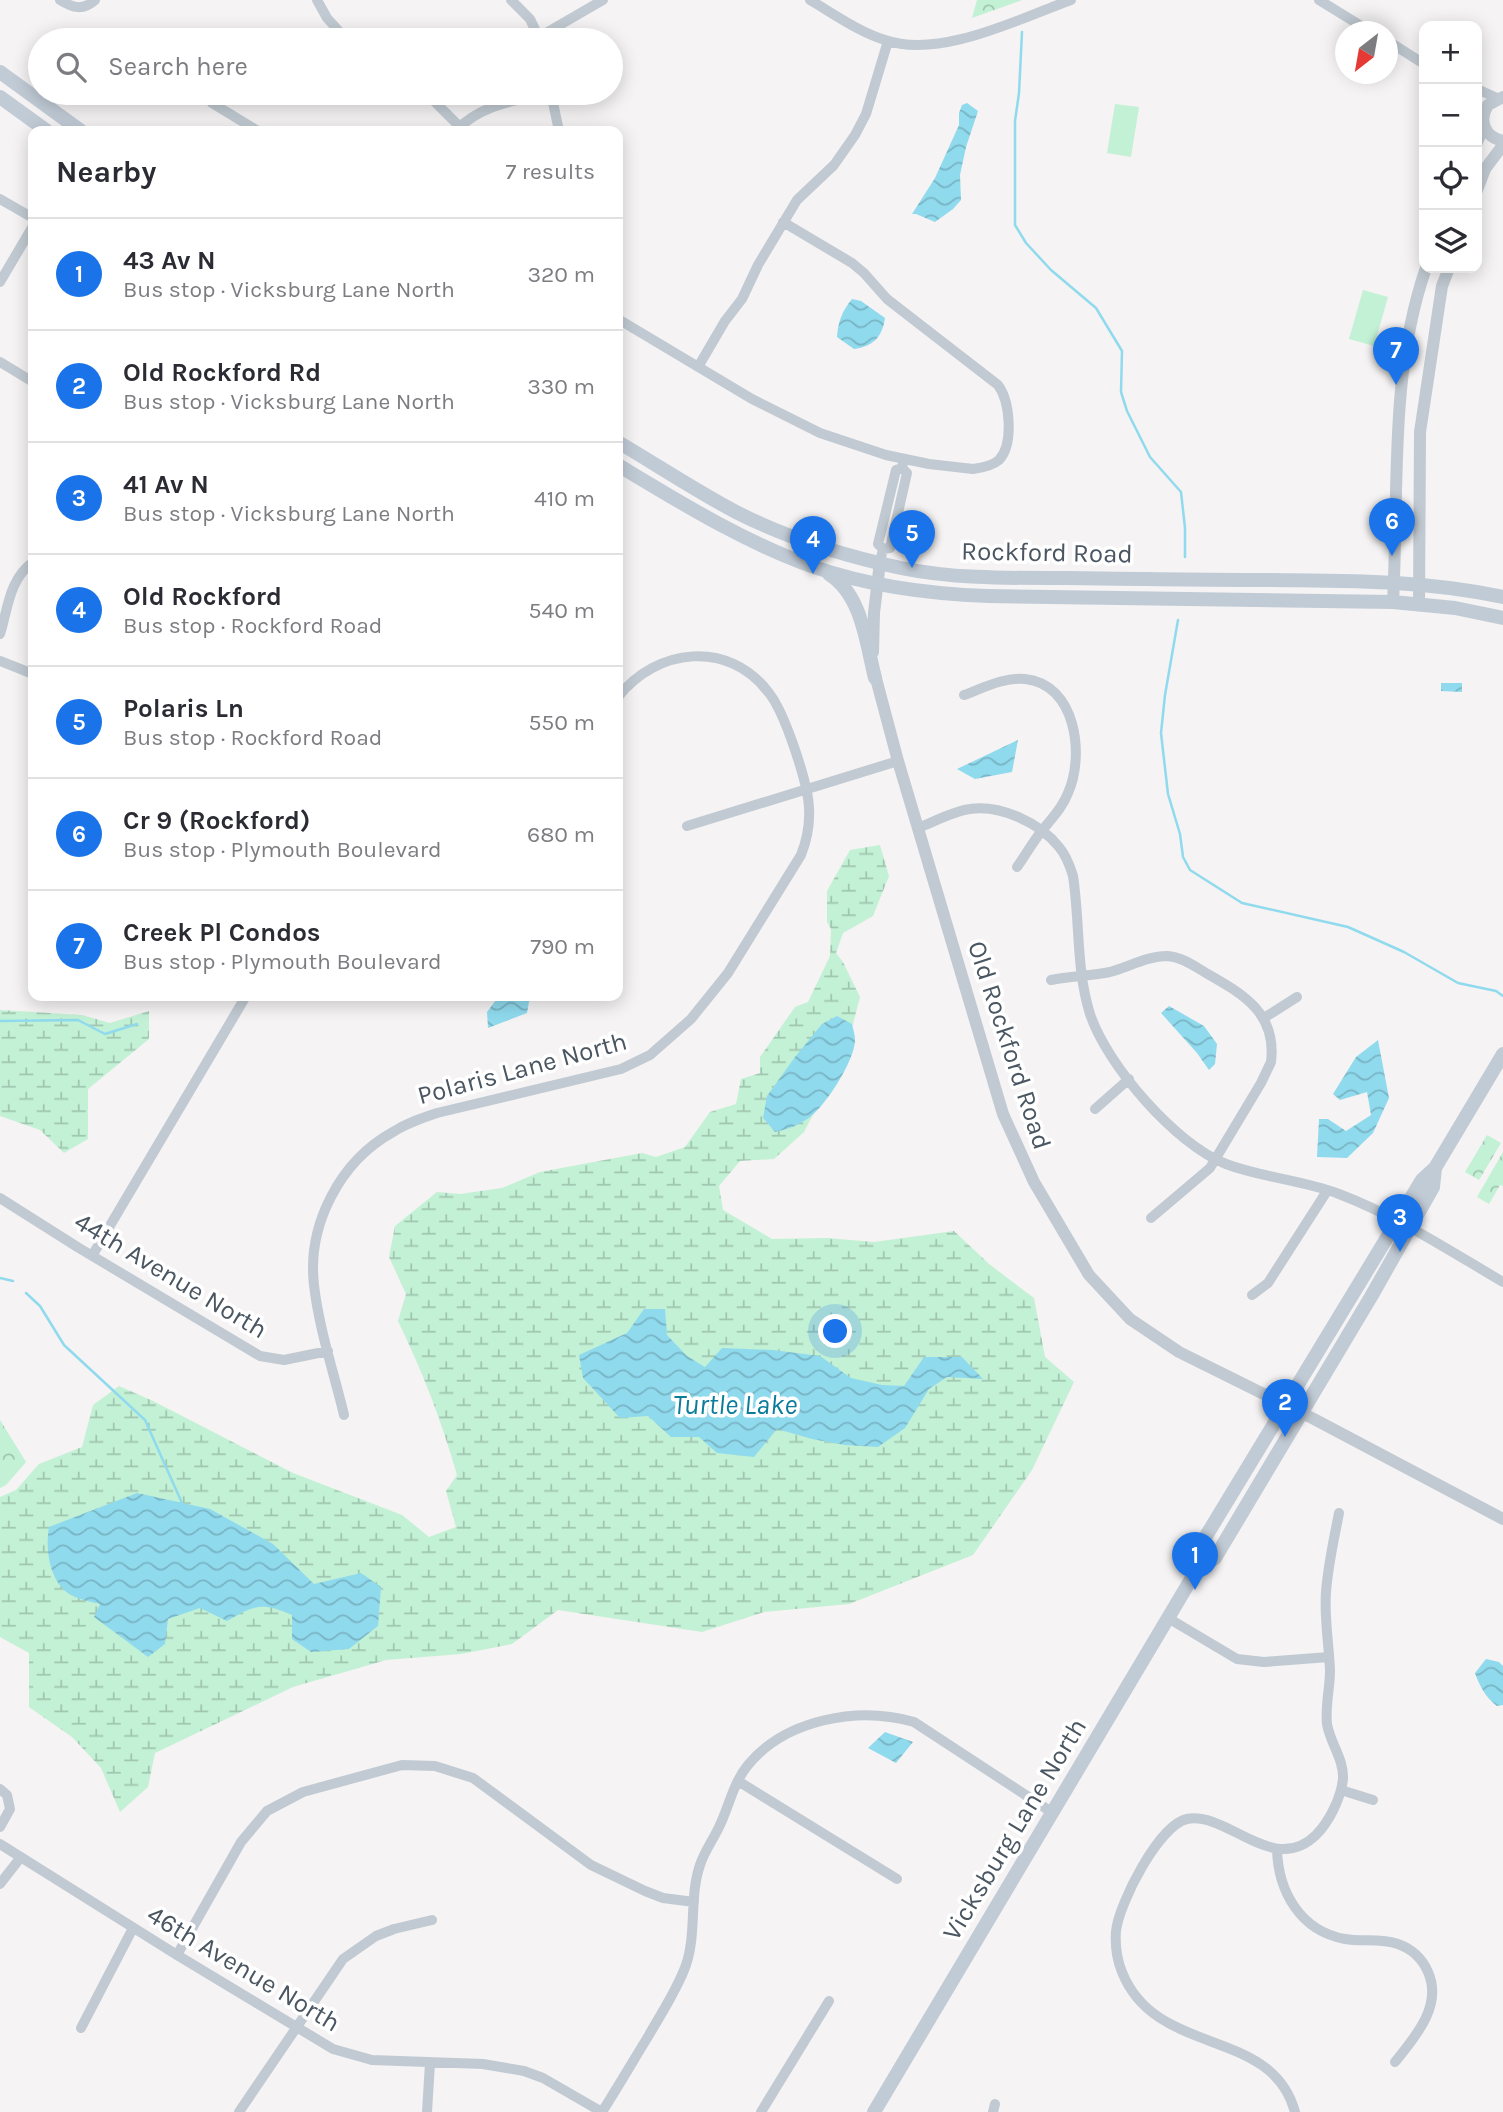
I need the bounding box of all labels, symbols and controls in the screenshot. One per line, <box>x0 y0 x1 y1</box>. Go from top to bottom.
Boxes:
north arrow <box>1335 21 1398 84</box>
map controls <box>1419 21 1482 273</box>
button: + <box>1419 21 1482 84</box>
search box <box>28 28 623 105</box>
icon: search <box>52 48 90 86</box>
text: Search here <box>108 51 248 82</box>
button: − <box>1419 84 1482 147</box>
button: locate <box>1419 147 1482 210</box>
text: Nearby <box>56 154 156 190</box>
text: 7 results <box>505 158 595 185</box>
button: layers <box>1419 210 1482 273</box>
text: 43 Av N <box>123 245 216 276</box>
text: 1 <box>75 261 83 288</box>
text: 320 m <box>527 261 595 288</box>
text: Bus stop · Vicksburg Lane North <box>123 276 455 303</box>
pin: 7 <box>1373 327 1419 385</box>
text: Old Rockford Rd <box>123 357 321 388</box>
text: 2 <box>72 373 86 400</box>
text: 330 m <box>527 373 595 400</box>
text: Bus stop · Vicksburg Lane North <box>123 388 455 415</box>
text: 41 Av N <box>123 469 209 500</box>
text: 3 <box>72 485 86 512</box>
text: 410 m <box>534 485 595 512</box>
pin: 6 <box>1369 498 1415 556</box>
text: Bus stop · Vicksburg Lane North <box>123 500 455 527</box>
pin: 5 <box>889 510 935 568</box>
pin: 4 <box>790 516 836 574</box>
street label: Rockford Road <box>961 536 1133 569</box>
text: Old Rockford <box>123 581 282 612</box>
text: 4 <box>72 597 86 624</box>
text: 540 m <box>529 597 595 624</box>
text: Bus stop · Rockford Road <box>123 612 382 639</box>
text: Polaris Ln <box>123 693 244 724</box>
text: 5 <box>72 709 86 736</box>
text: 550 m <box>528 709 595 736</box>
text: Bus stop · Rockford Road <box>123 724 382 751</box>
text: Cr 9 (Rockford) <box>123 805 310 836</box>
text: 6 <box>72 821 86 848</box>
text: 680 m <box>527 821 595 848</box>
text: Bus stop · Plymouth Boulevard <box>123 836 442 863</box>
text: Creek Pl Condos <box>123 917 321 948</box>
text: 7 <box>73 933 85 960</box>
text: 790 m <box>530 933 595 960</box>
street label: Old Rockford Road <box>961 937 1058 1153</box>
text: Bus stop · Plymouth Boulevard <box>123 948 442 975</box>
street label: Polaris Lane North <box>414 1026 630 1111</box>
pin: 3 <box>1377 1194 1423 1252</box>
street label: 44th Avenue North <box>69 1206 273 1345</box>
your location <box>818 1314 852 1348</box>
pin: 2 <box>1262 1379 1308 1437</box>
water label: Turtle Lake <box>673 1388 797 1421</box>
pin: 1 <box>1172 1532 1218 1590</box>
street label: Vicksburg Lane North <box>936 1713 1093 1946</box>
street label: 46th Avenue North <box>142 1899 346 2038</box>

